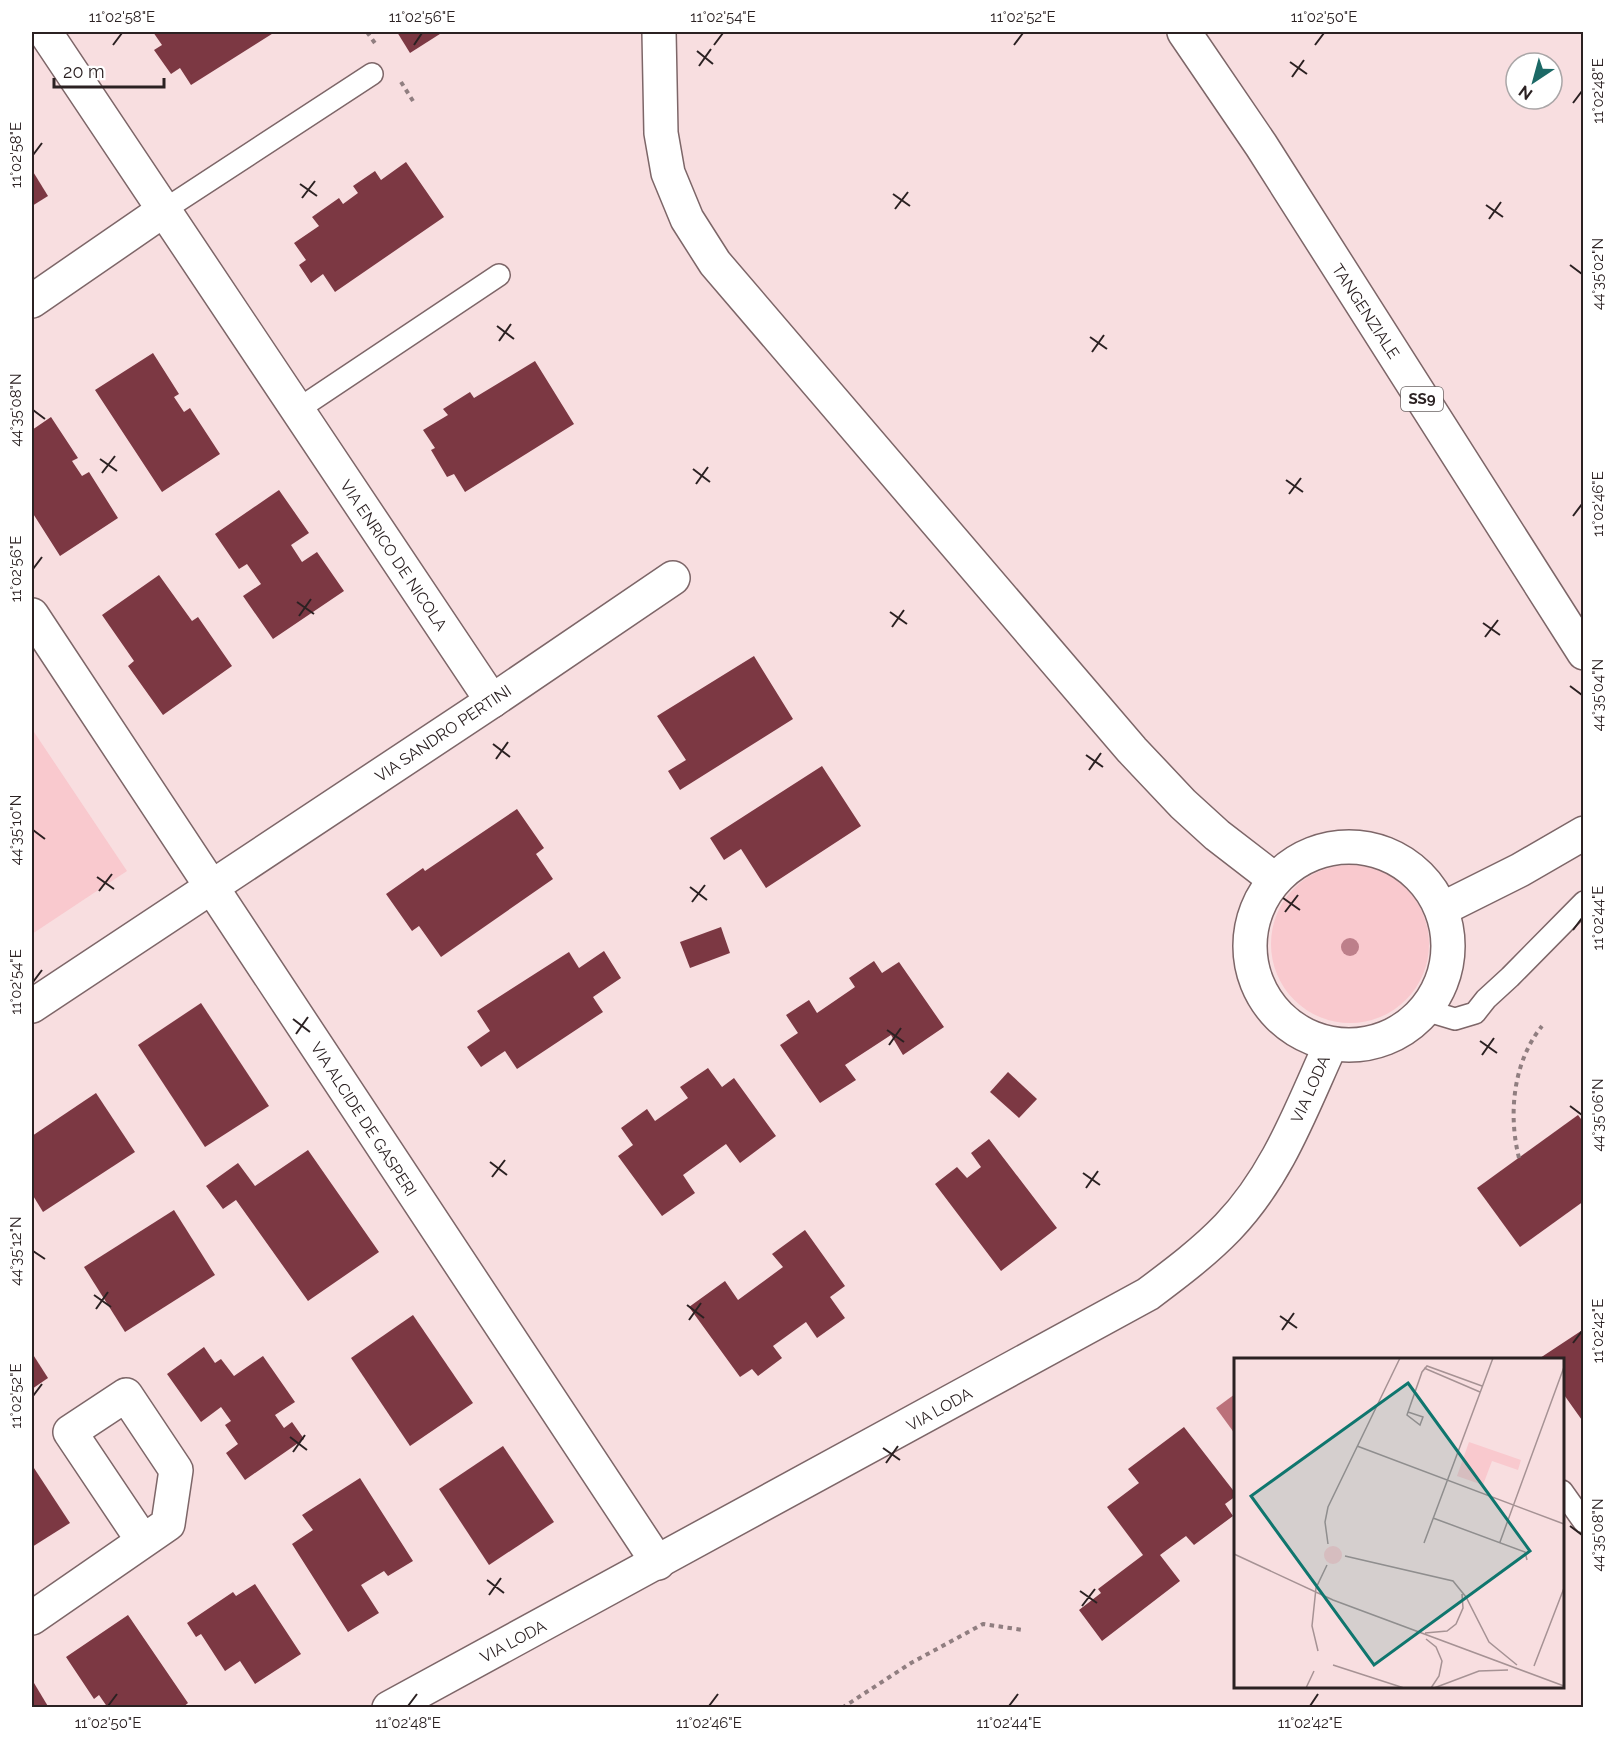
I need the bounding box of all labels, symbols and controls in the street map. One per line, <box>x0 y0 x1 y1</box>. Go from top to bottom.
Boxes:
text: 11°02'58"E <box>89 8 155 26</box>
text: 11°02'56"E <box>389 8 455 26</box>
text: 11°02'54"E <box>690 8 756 26</box>
text: 11°02'52"E <box>990 8 1056 26</box>
text: 11°02'50"E <box>1291 8 1357 26</box>
scale bar <box>54 51 164 89</box>
north arrow <box>1504 51 1564 111</box>
text: 11°02'48"E <box>1589 58 1607 124</box>
text: 20 m <box>63 61 105 82</box>
text: N <box>1515 81 1536 104</box>
text: 11°02'58"E <box>7 122 25 188</box>
text: 44°35'02"N <box>1589 238 1607 310</box>
street label: TANGENZIALE <box>1328 260 1403 362</box>
text: 44°35'08"N <box>7 373 25 447</box>
road number: SS9 <box>1401 387 1443 411</box>
text: 11°02'46"E <box>1589 471 1607 537</box>
street label: VIA ENRICO DE NICOLA <box>336 476 451 634</box>
text: 11°02'56"E <box>7 536 25 602</box>
text: 44°35'04"N <box>1589 659 1607 731</box>
street label: VIA SANDRO PERTINI <box>372 681 515 786</box>
text: 44°35'10"N <box>7 795 25 865</box>
text: 11°02'44"E <box>1589 886 1607 950</box>
text: 11°02'54"E <box>7 949 25 1015</box>
street label: VIA ALCIDE DE GASPERI <box>307 1039 421 1200</box>
street label: VIA LODA <box>1287 1052 1334 1126</box>
text: 44°35'06"N <box>1589 1078 1607 1152</box>
text: 44°35'12"N <box>7 1216 25 1286</box>
text: 11°02'42"E <box>1589 1299 1607 1363</box>
inset map <box>1234 1358 1564 1688</box>
text: 11°02'52"E <box>7 1363 25 1429</box>
street label: VIA LODA <box>903 1384 975 1435</box>
text: 44°35'08"N <box>1589 1498 1607 1572</box>
street label: VIA LODA <box>477 1616 550 1667</box>
text: 11°02'50"E <box>75 1714 141 1732</box>
text: 11°02'48"E <box>375 1714 441 1732</box>
text: 11°02'46"E <box>676 1714 742 1732</box>
text: 11°02'44"E <box>977 1714 1041 1732</box>
text: 11°02'42"E <box>1278 1714 1342 1732</box>

